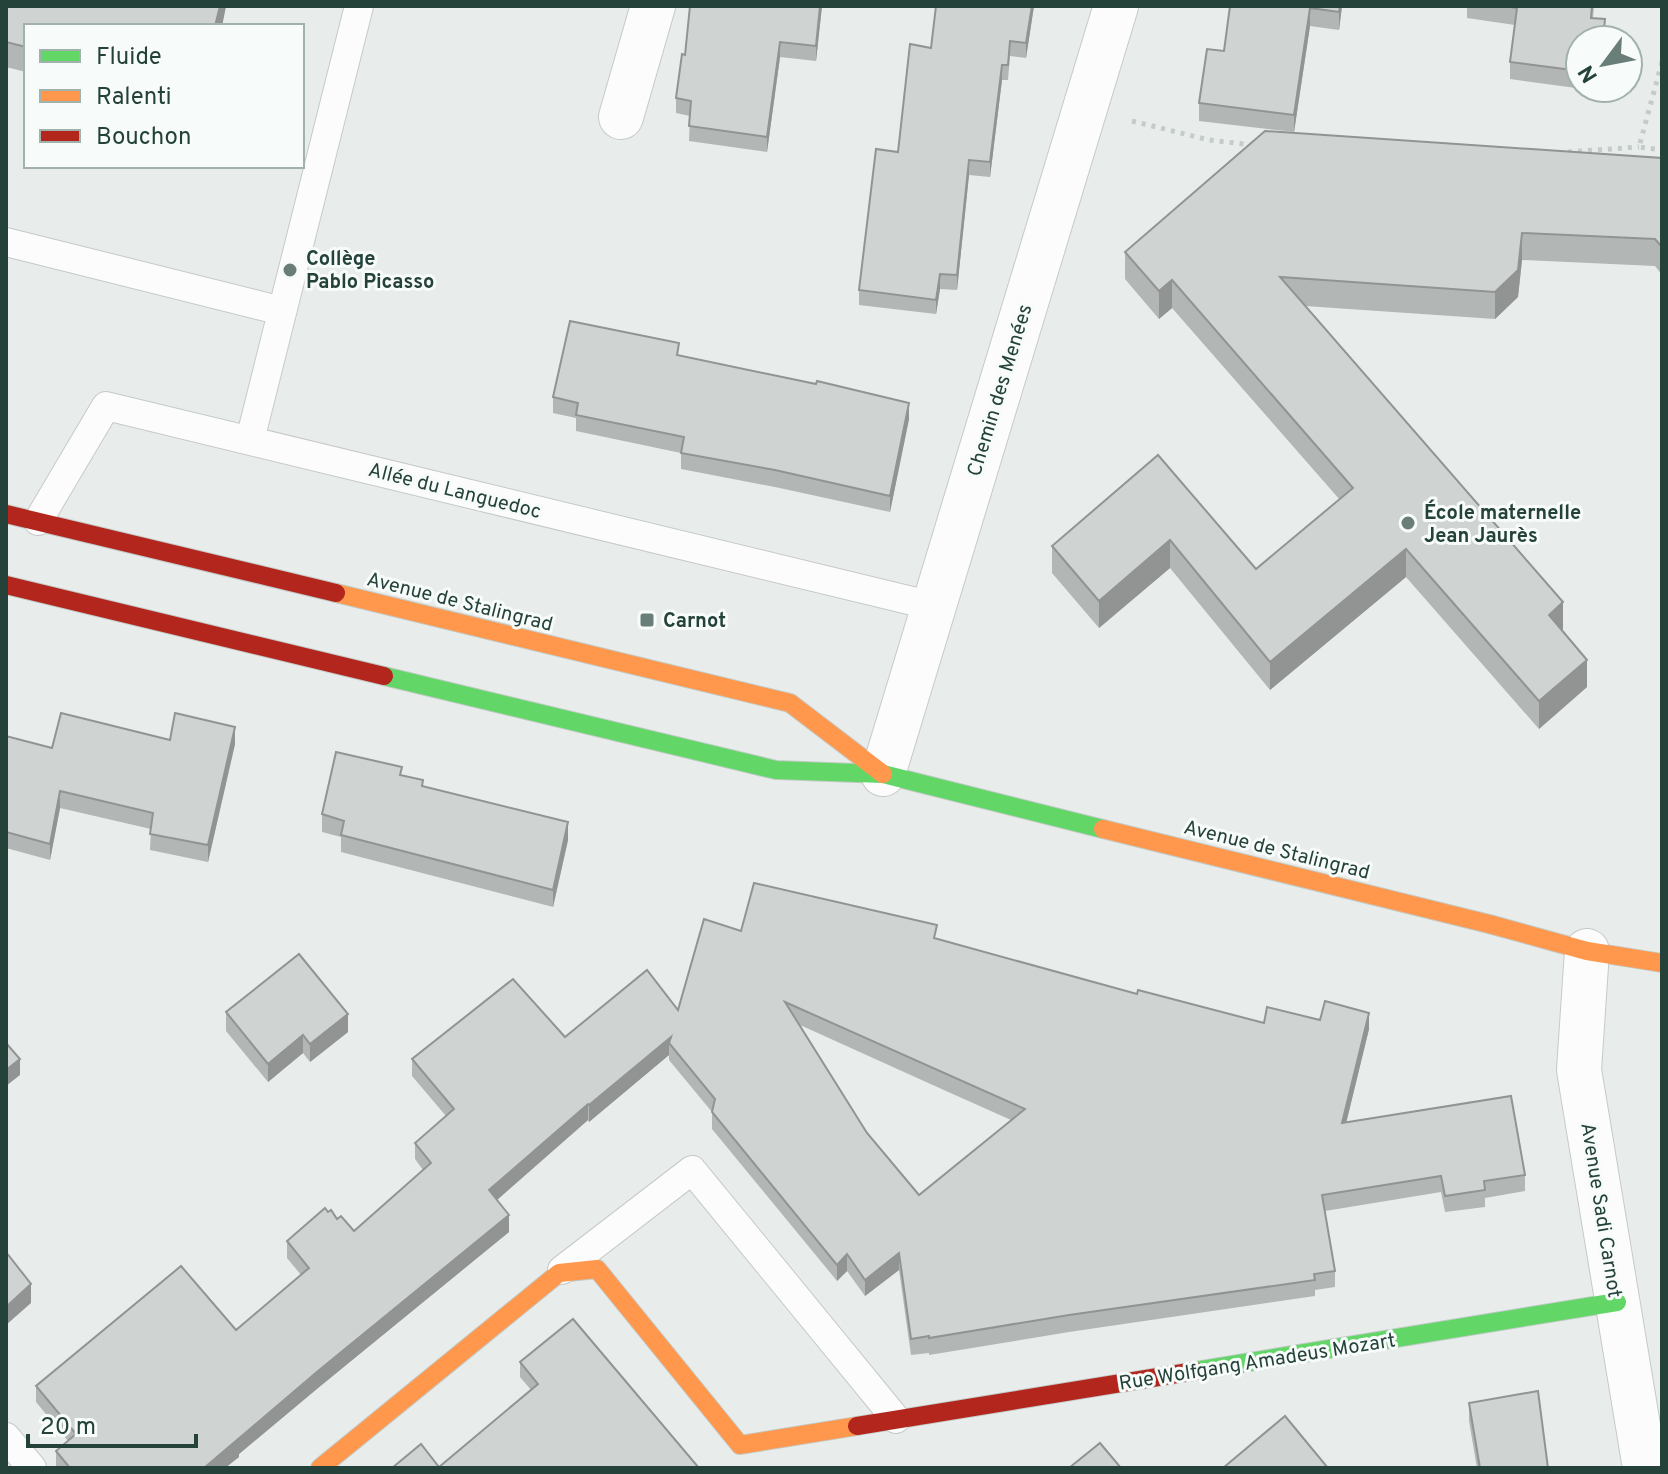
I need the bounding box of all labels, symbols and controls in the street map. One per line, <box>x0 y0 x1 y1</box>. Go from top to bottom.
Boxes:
legend <box>24 24 304 168</box>
north arrow <box>1564 24 1644 104</box>
text: Fluide <box>96 43 162 73</box>
text: N <box>1574 59 1605 87</box>
text: Ralenti <box>96 83 172 113</box>
text: Bouchon <box>96 123 191 153</box>
place label: Collège Pablo Picasso <box>306 247 434 296</box>
marker: Collège Pablo Picasso <box>281 261 299 279</box>
street label: Chemin des Menées <box>962 301 1039 480</box>
street label: Allée du Languedoc <box>365 458 544 526</box>
place label: École maternelle Jean Jaurès <box>1424 499 1581 550</box>
marker: École maternelle Jean Jaurès <box>1399 514 1417 532</box>
street label: Avenue de Stalingrad <box>364 567 555 639</box>
place label: Carnot <box>663 609 726 635</box>
marker: Carnot <box>638 611 656 629</box>
street label: Avenue de Stalingrad <box>1181 815 1372 887</box>
street label: Avenue Sadi Carnot <box>1573 1121 1627 1300</box>
street label: Rue Wolfgang Amadeus Mozart <box>1117 1328 1397 1398</box>
scale bar <box>28 1398 196 1448</box>
text: 20 m <box>40 1413 96 1443</box>

